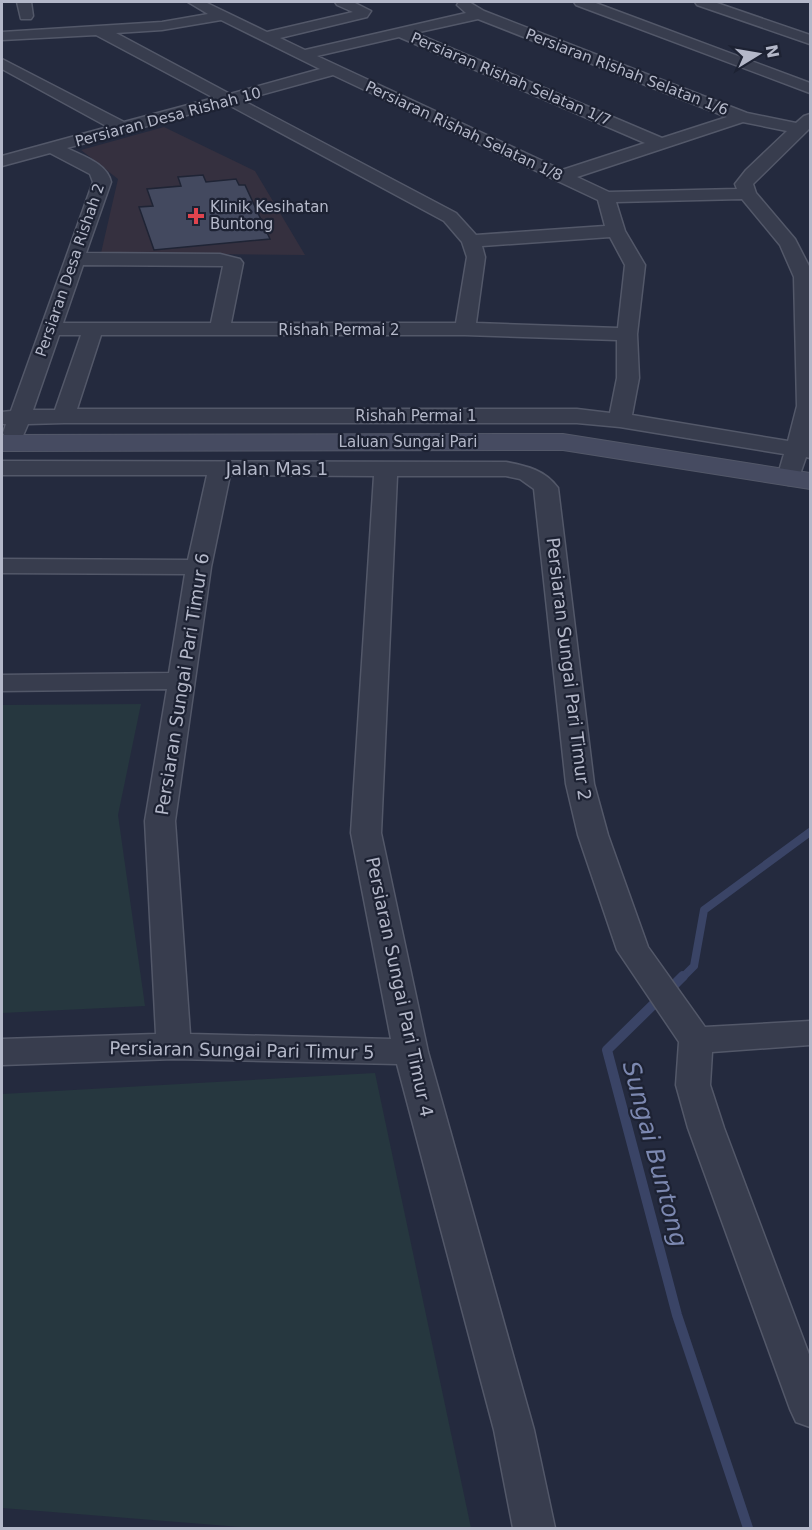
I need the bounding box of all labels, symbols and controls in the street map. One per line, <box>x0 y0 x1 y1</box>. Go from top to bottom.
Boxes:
north arrow <box>728 24 788 84</box>
street label: Persiaran Rishah Selatan 1/6 <box>523 25 731 119</box>
street label: Persiaran Rishah Selatan 1/7 <box>408 29 614 129</box>
text: N <box>762 43 783 60</box>
street label: Persiaran Rishah Selatan 1/8 <box>362 77 566 185</box>
street label: Persiaran Desa Rishah 10 <box>73 83 263 151</box>
street label: Persiaran Desa Rishah 2 <box>32 181 108 359</box>
place label: Klinik Kesihatan Buntong <box>210 198 329 233</box>
marker: Klinik Kesihatan Buntong <box>187 207 205 225</box>
street label: Rishah Permai 2 <box>278 321 400 339</box>
street label: Rishah Permai 1 <box>355 407 477 425</box>
street label: Laluan Sungai Pari <box>339 433 477 451</box>
street label: Jalan Mas 1 <box>225 458 328 479</box>
street label: Persiaran Sungai Pari Timur 2 <box>542 536 596 802</box>
street label: Persiaran Sungai Pari Timur 6 <box>151 551 213 817</box>
street label: Persiaran Sungai Pari Timur 4 <box>362 855 438 1119</box>
street label: Persiaran Sungai Pari Timur 5 <box>109 1037 375 1063</box>
water label: Sungai Buntong <box>617 1058 693 1250</box>

